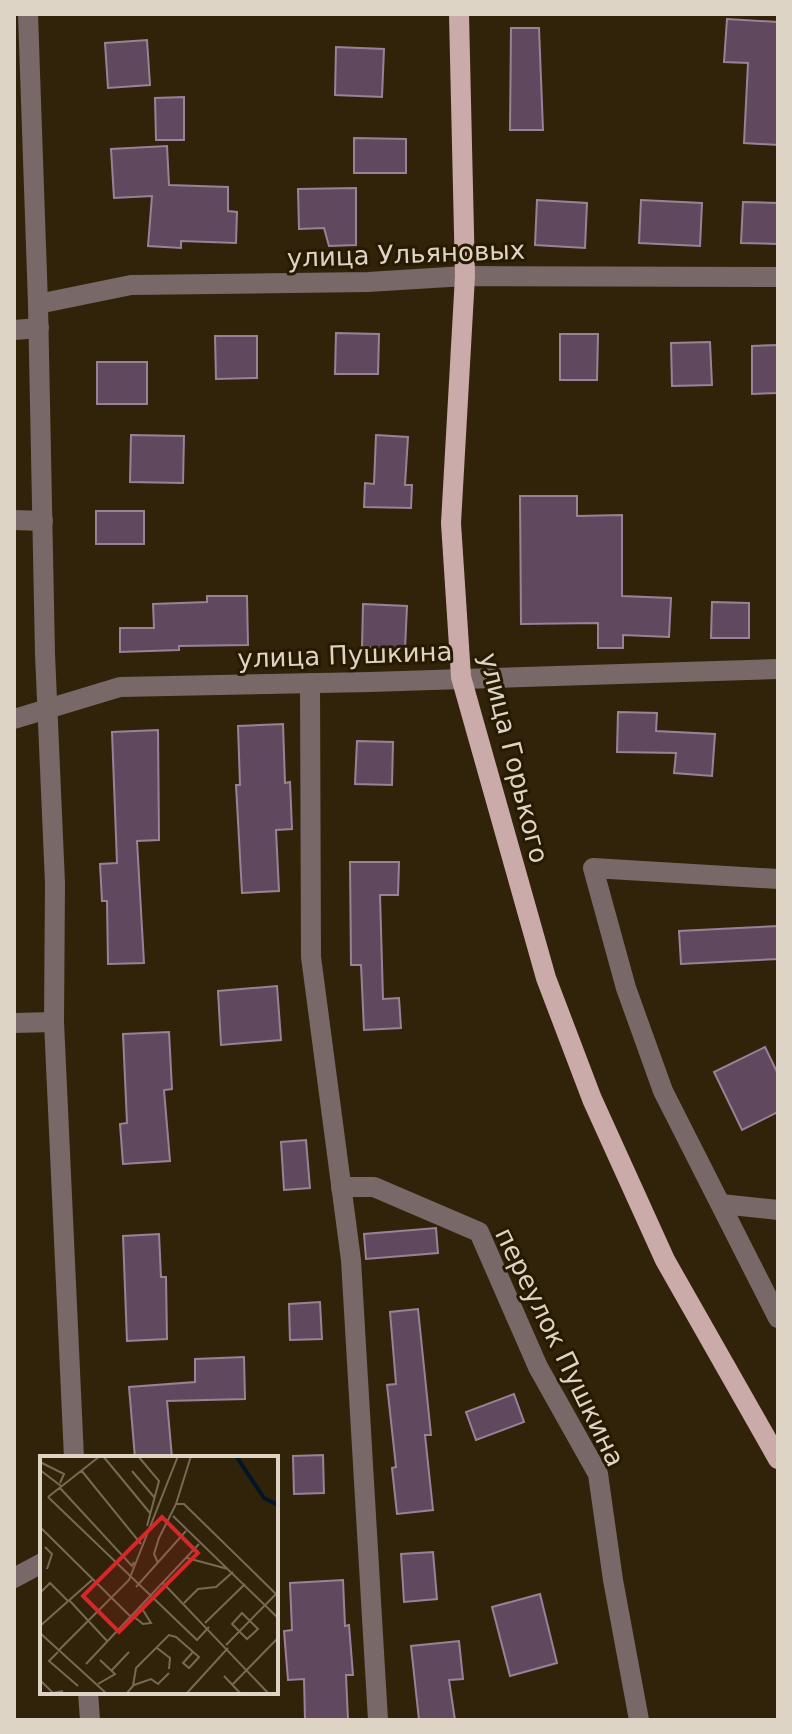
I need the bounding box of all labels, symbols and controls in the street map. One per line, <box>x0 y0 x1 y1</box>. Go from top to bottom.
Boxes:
street label: улица Ульяновых <box>286 235 526 273</box>
street label: улица Пушкина <box>237 636 453 674</box>
street label: улица Горького <box>473 650 555 866</box>
street label: переулок Пушкина <box>489 1223 631 1471</box>
inset map <box>40 1456 278 1694</box>

